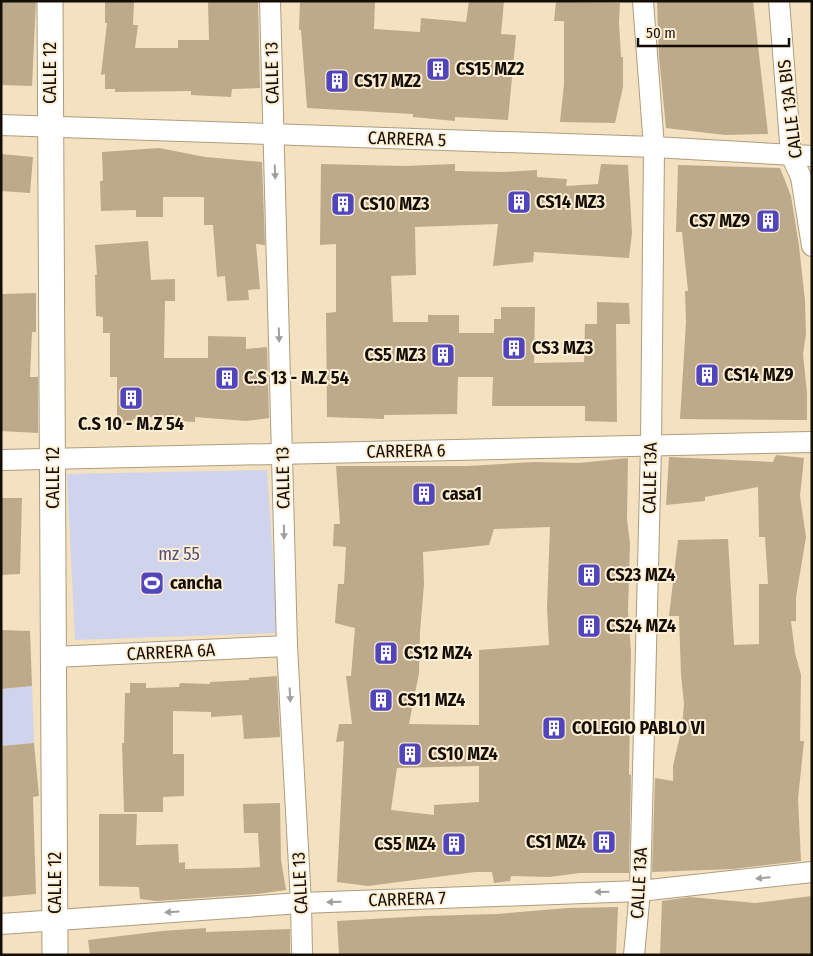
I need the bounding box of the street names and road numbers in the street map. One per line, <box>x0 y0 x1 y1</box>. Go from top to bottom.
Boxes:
street label: CALLE 12 <box>39 42 61 104</box>
street label: CALLE 13 <box>260 42 284 104</box>
street label: CALLE 13A BIS <box>773 58 807 160</box>
street label: CARRERA 5 <box>367 127 447 151</box>
street label: CARRERA 6 <box>366 439 446 463</box>
street label: CALLE 13A <box>638 441 662 514</box>
street label: CALLE 12 <box>42 447 64 509</box>
street label: CALLE 13 <box>271 447 295 509</box>
street label: CARRERA 6A <box>126 639 216 665</box>
street label: CALLE 13A <box>626 846 652 919</box>
street label: CALLE 13 <box>287 851 313 915</box>
street label: CALLE 12 <box>44 852 66 914</box>
street label: CARRERA 7 <box>368 887 446 911</box>

